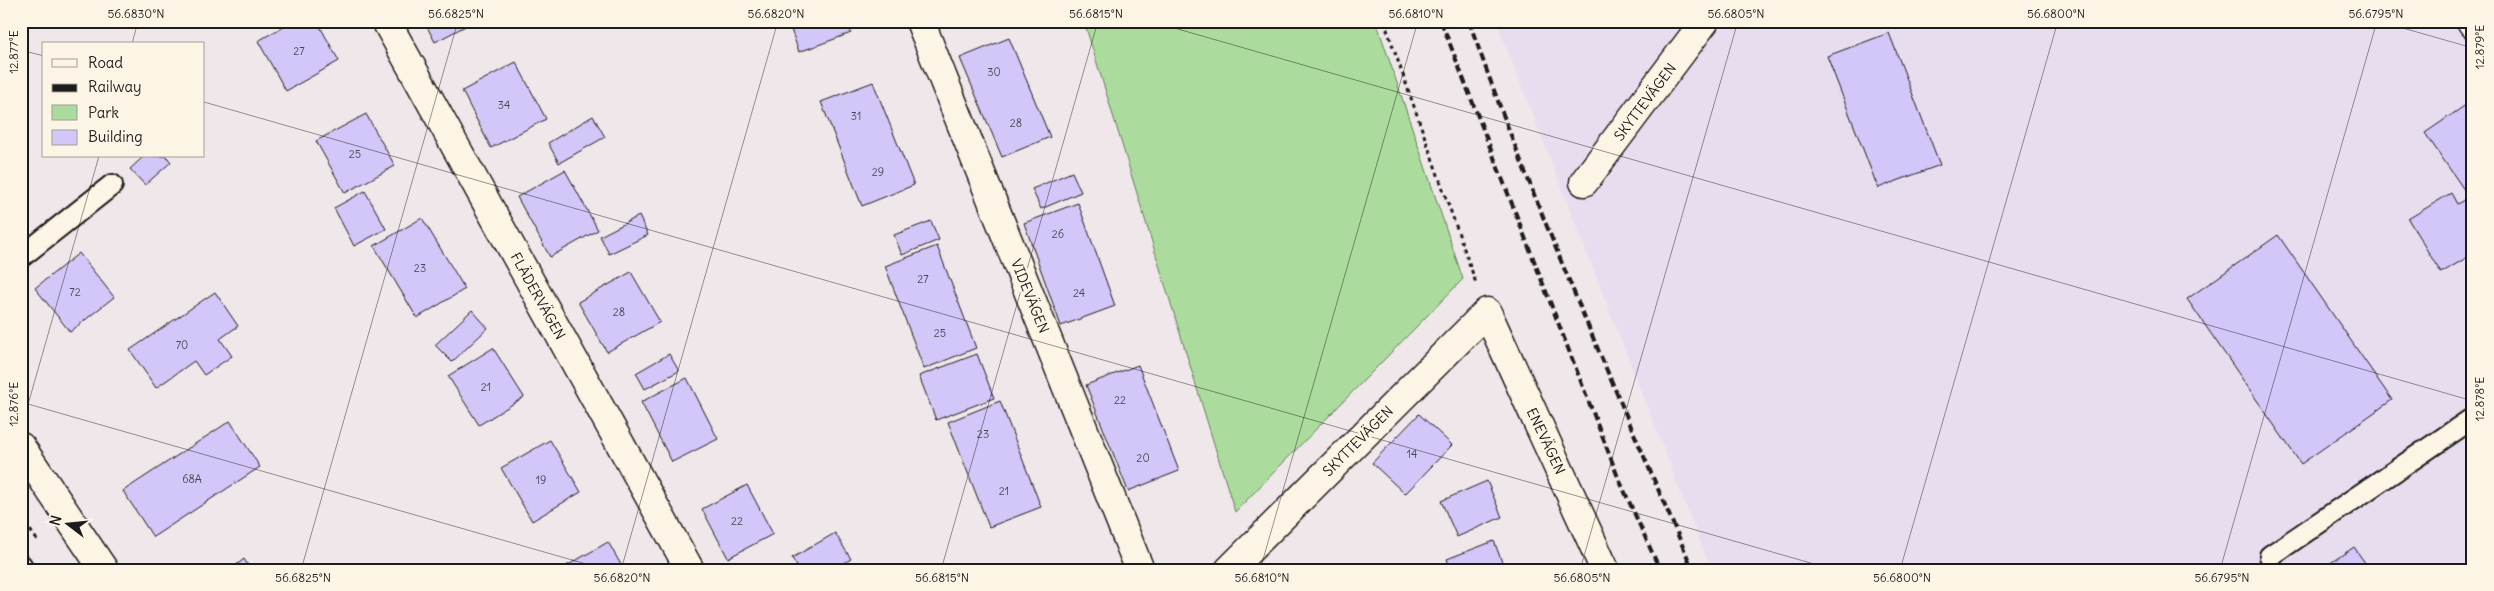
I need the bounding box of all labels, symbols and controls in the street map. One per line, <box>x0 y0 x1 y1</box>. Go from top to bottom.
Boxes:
text: 56.6830°N <box>107 6 165 21</box>
text: 56.6825°N <box>428 6 484 21</box>
text: 56.6820°N <box>748 6 804 21</box>
text: 56.6815°N <box>1069 6 1123 21</box>
text: 56.6810°N <box>1388 6 1444 21</box>
text: 56.6805°N <box>1707 6 1765 21</box>
text: 56.6800°N <box>2027 6 2085 21</box>
text: 56.6795°N <box>2348 6 2404 21</box>
text: 12.879°E <box>2472 25 2487 69</box>
text: 12.877°E <box>6 30 21 74</box>
legend <box>42 42 205 158</box>
house number: 27 <box>293 44 305 58</box>
text: Road <box>88 53 123 72</box>
street label: SKYTTEVÄGEN <box>1610 60 1680 144</box>
house number: 30 <box>987 65 1001 79</box>
text: Railway <box>88 77 142 96</box>
house number: 34 <box>498 98 510 112</box>
text: Park <box>88 103 119 122</box>
house number: 31 <box>851 109 861 123</box>
house number: 28 <box>1010 116 1022 130</box>
text: Building <box>88 127 143 146</box>
house number: 25 <box>349 147 361 161</box>
house number: 29 <box>872 165 884 179</box>
house number: 26 <box>1052 227 1064 241</box>
street label: FLÄDERVÄGEN <box>507 249 569 343</box>
street label: VIDEVÄGEN <box>1007 256 1053 336</box>
house number: 23 <box>414 261 426 275</box>
house number: 27 <box>917 272 929 286</box>
house number: 72 <box>69 285 81 299</box>
house number: 24 <box>1073 286 1085 300</box>
house number: 28 <box>613 305 625 319</box>
house number: 25 <box>934 326 946 340</box>
house number: 70 <box>176 338 188 352</box>
text: 12.878°E <box>2472 377 2487 421</box>
house number: 21 <box>481 380 491 394</box>
text: 12.876°E <box>6 382 21 426</box>
house number: 22 <box>1114 393 1126 407</box>
street label: SKYTTEVÄGEN <box>1319 402 1397 480</box>
street label: ENEVÄGEN <box>1523 405 1569 477</box>
house number: 23 <box>977 427 989 441</box>
house number: 14 <box>1407 447 1417 461</box>
house number: 20 <box>1136 451 1150 465</box>
house number: 68A <box>182 472 202 486</box>
house number: 19 <box>536 473 546 487</box>
house number: 21 <box>999 484 1009 498</box>
north arrow <box>42 498 92 548</box>
text: N <box>46 513 65 528</box>
house number: 22 <box>731 514 743 528</box>
text: 56.6825°N <box>275 570 331 585</box>
text: 56.6820°N <box>594 570 650 585</box>
text: 56.6815°N <box>915 570 969 585</box>
text: 56.6810°N <box>1234 570 1290 585</box>
text: 56.6805°N <box>1553 570 1611 585</box>
text: 56.6800°N <box>1873 570 1931 585</box>
text: 56.6795°N <box>2194 570 2250 585</box>

